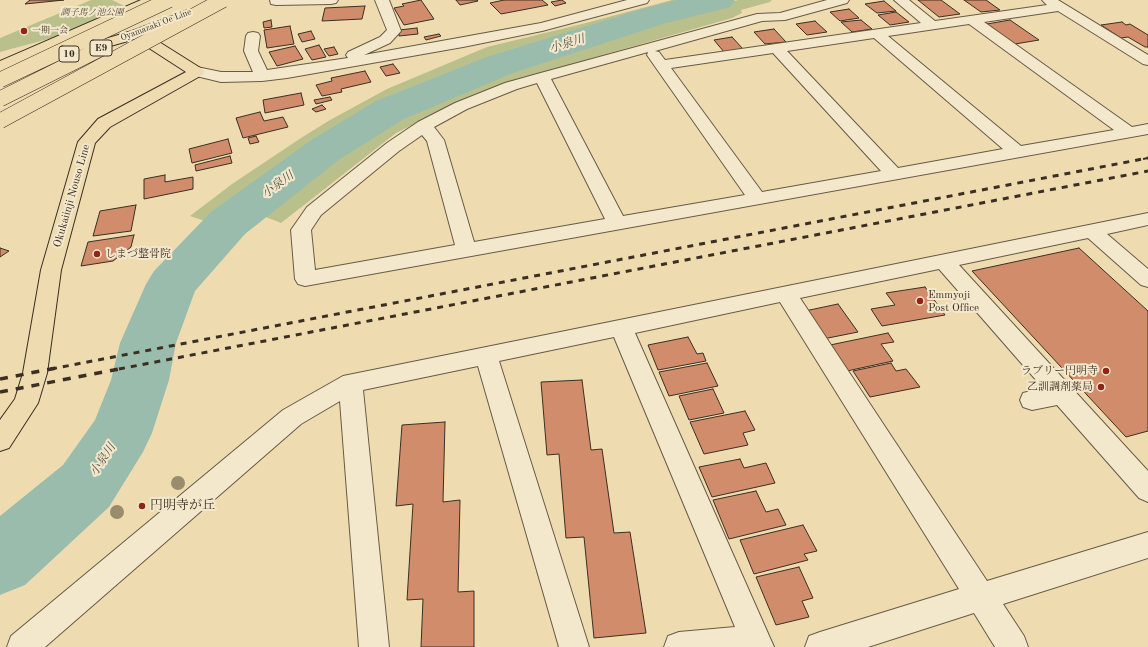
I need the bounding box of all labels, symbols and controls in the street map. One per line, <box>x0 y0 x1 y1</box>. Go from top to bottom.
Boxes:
street label: Oyamazaki Oe Line <box>119 6 193 44</box>
park label: 調子馬ノ池公園 <box>61 8 123 18</box>
marker: 一期一会 <box>19 26 29 36</box>
place label: 一期一会 <box>32 26 68 36</box>
water label: 小泉川 <box>548 32 586 56</box>
road number: E9 <box>90 40 112 56</box>
road number: 10 <box>59 46 79 62</box>
street label: Okukaiinji Nouso Line <box>51 143 93 249</box>
water label: 小泉川 <box>259 168 297 202</box>
place label: しまづ整骨院 <box>105 247 171 261</box>
marker: しまづ整骨院 <box>92 249 102 259</box>
place label: Emmyoji Post Office <box>928 288 979 314</box>
marker: Emmyoji Post Office <box>915 296 925 306</box>
place label: ラブリー円明寺 <box>1021 364 1098 378</box>
marker: ラブリー円明寺 <box>1101 366 1111 376</box>
place label: 乙訓調剤薬局 <box>1027 380 1093 394</box>
marker: 乙訓調剤薬局 <box>1096 382 1106 392</box>
water label: 小泉川 <box>87 441 119 479</box>
place label: 円明寺が丘 <box>150 498 215 514</box>
marker: 円明寺が丘 <box>137 501 147 511</box>

